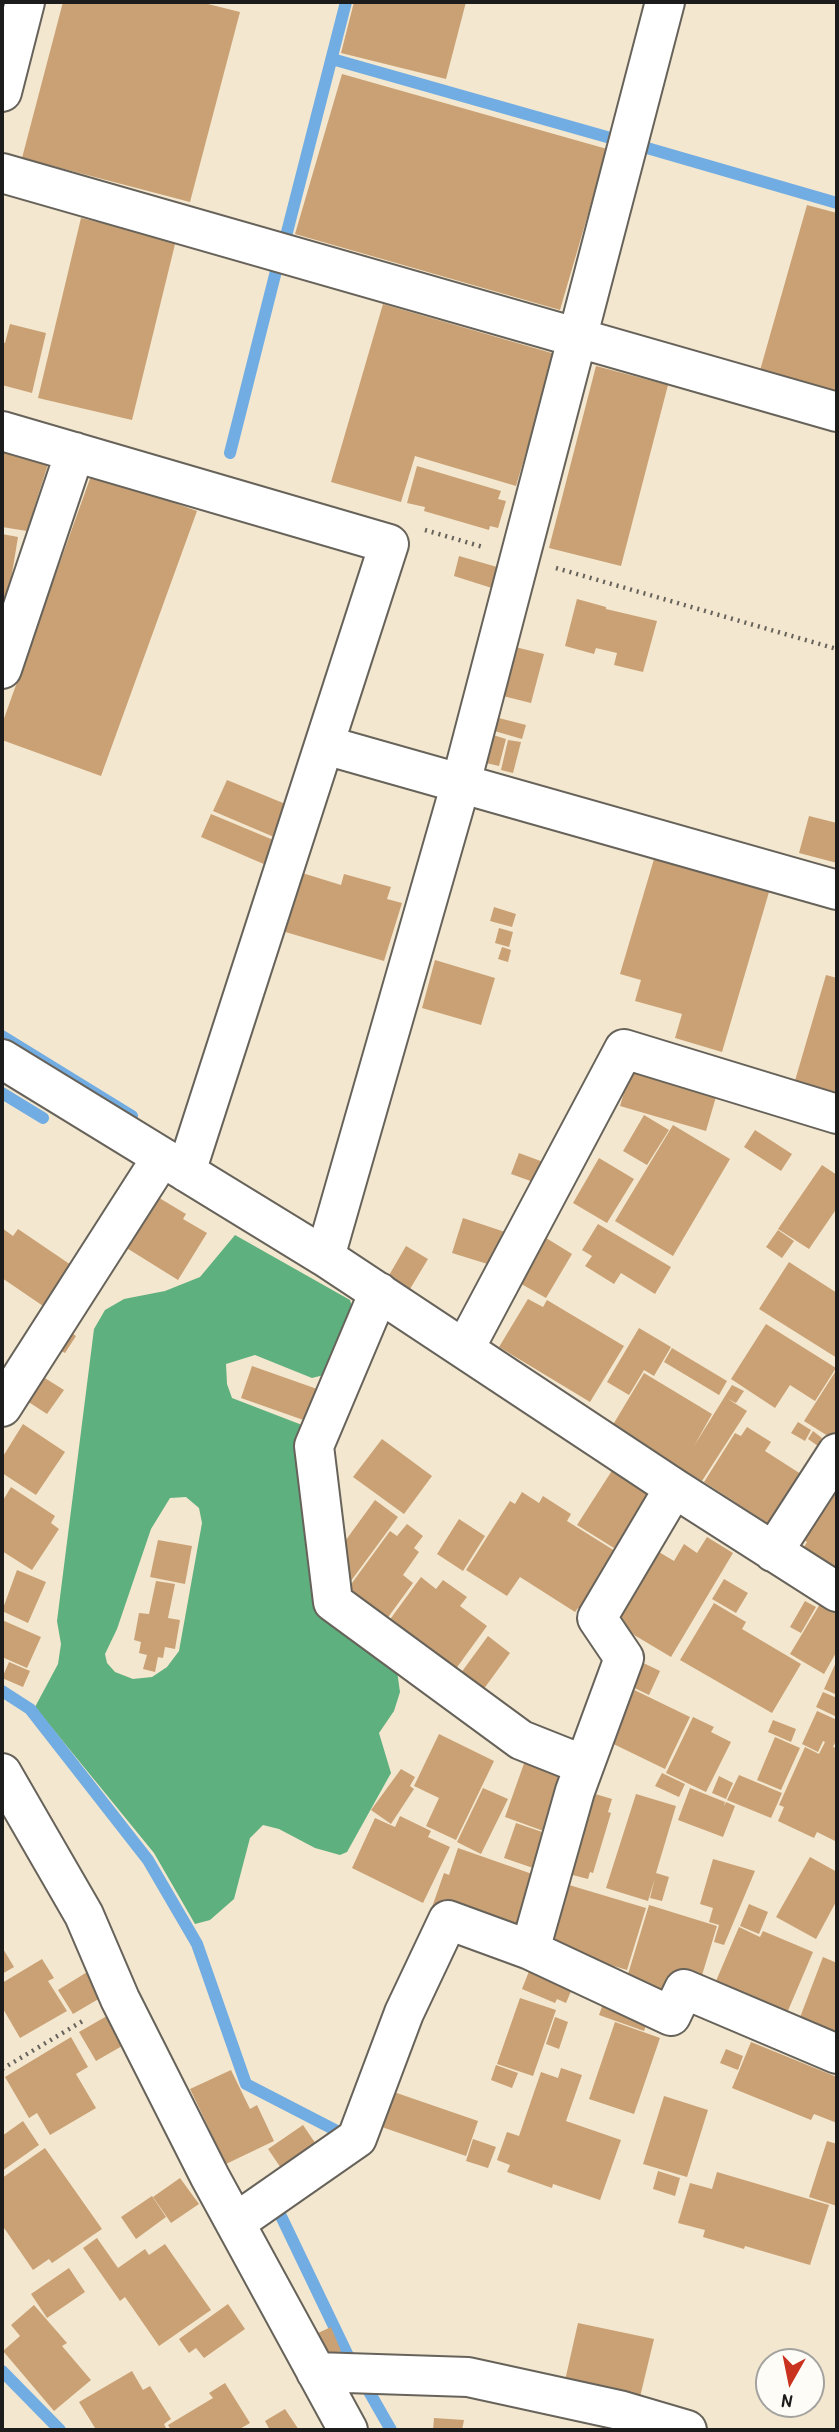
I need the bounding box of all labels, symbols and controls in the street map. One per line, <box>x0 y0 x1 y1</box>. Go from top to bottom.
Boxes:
north arrow <box>755 2348 825 2418</box>
text: N <box>780 2388 794 2415</box>

